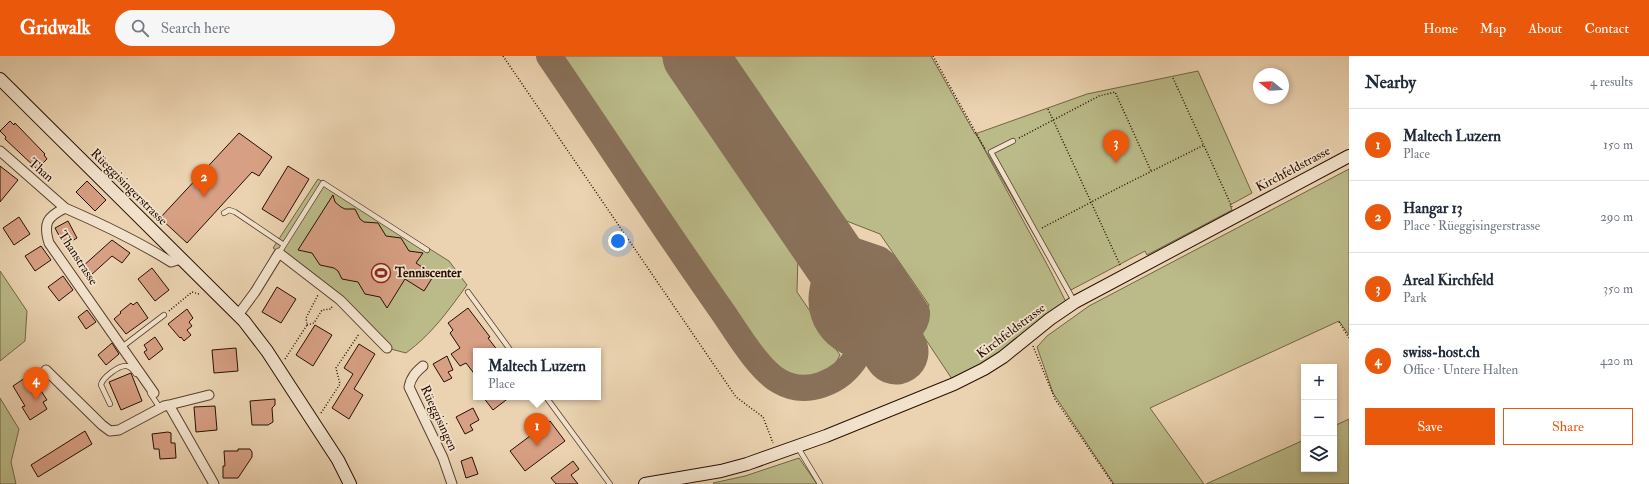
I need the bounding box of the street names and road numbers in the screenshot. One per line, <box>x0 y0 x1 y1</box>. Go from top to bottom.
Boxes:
street label: Kirchfeldstrasse <box>1253 142 1333 195</box>
street label: Rüeggisingerstrasse <box>87 145 171 229</box>
street label: Than <box>25 155 57 186</box>
street label: Thanstrasse <box>54 228 102 289</box>
street label: Kirchfeldstrasse <box>973 300 1049 362</box>
street label: Rüeggisingen <box>417 383 461 454</box>

